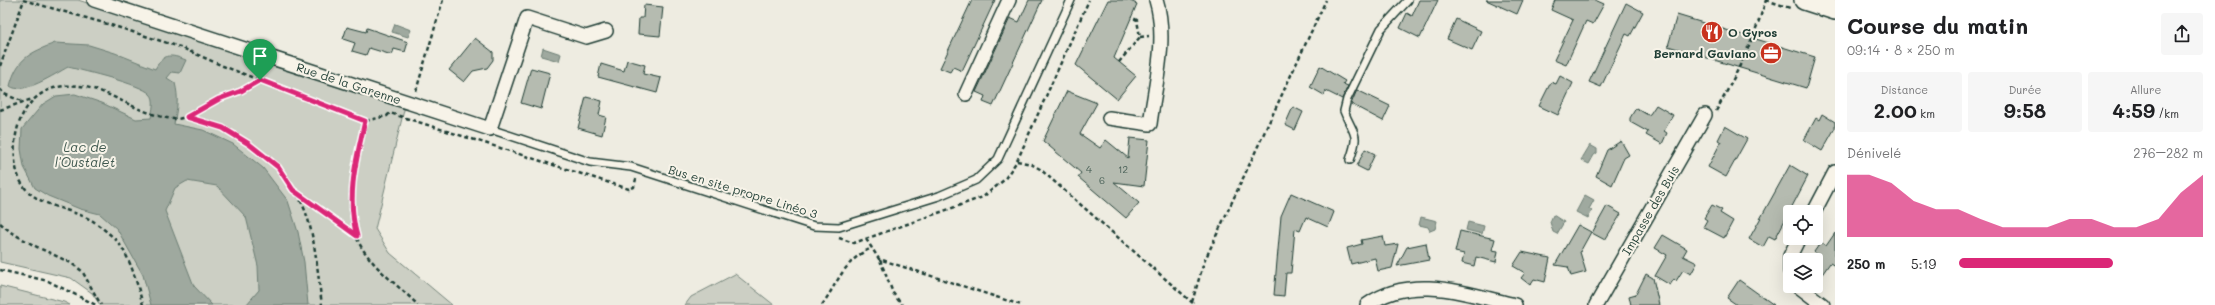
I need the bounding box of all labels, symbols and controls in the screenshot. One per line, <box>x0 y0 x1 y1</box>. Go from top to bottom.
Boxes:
text: Course du matin <box>1847 11 2028 40</box>
button: share <box>2161 13 2203 55</box>
restaurant icon: O Gyros <box>1699 19 1725 45</box>
place label: O Gyros <box>1728 24 1777 40</box>
pin <box>243 39 277 80</box>
office icon: Bernard Gaviano <box>1758 40 1784 66</box>
text: 09:14 · 8 × 250 m <box>1847 41 1955 58</box>
icon: arrive <box>249 45 271 67</box>
place label: Bernard Gaviano <box>1653 45 1756 61</box>
street label: Rue de la Garenne <box>295 59 403 107</box>
text: Distance <box>1881 82 1928 97</box>
text: Durée <box>2009 82 2041 97</box>
text: Allure <box>2130 82 2161 97</box>
text: 2.00 <box>1874 97 1917 123</box>
text: 9:58 <box>2004 97 2046 123</box>
text: 4:59 <box>2112 97 2155 123</box>
text: km <box>1917 106 1935 121</box>
text: /km <box>2155 106 2179 121</box>
water label: Lac de l'Oustalet <box>55 138 115 170</box>
text: Dénivelé <box>1847 144 1901 161</box>
text: 276–282 m <box>2133 144 2203 161</box>
street label: Bus en site propre Linéo 3 <box>667 161 819 221</box>
house number: 4 <box>1086 162 1092 176</box>
house number: 12 <box>1118 162 1128 176</box>
street label: Impasse des Buis <box>1618 162 1682 258</box>
house number: 6 <box>1099 173 1105 187</box>
map controls <box>1783 205 1823 293</box>
button: locate <box>1783 205 1823 245</box>
button: layers <box>1783 253 1823 293</box>
text: 250 m <box>1847 255 1885 272</box>
text: 5:19 <box>1911 255 1936 272</box>

